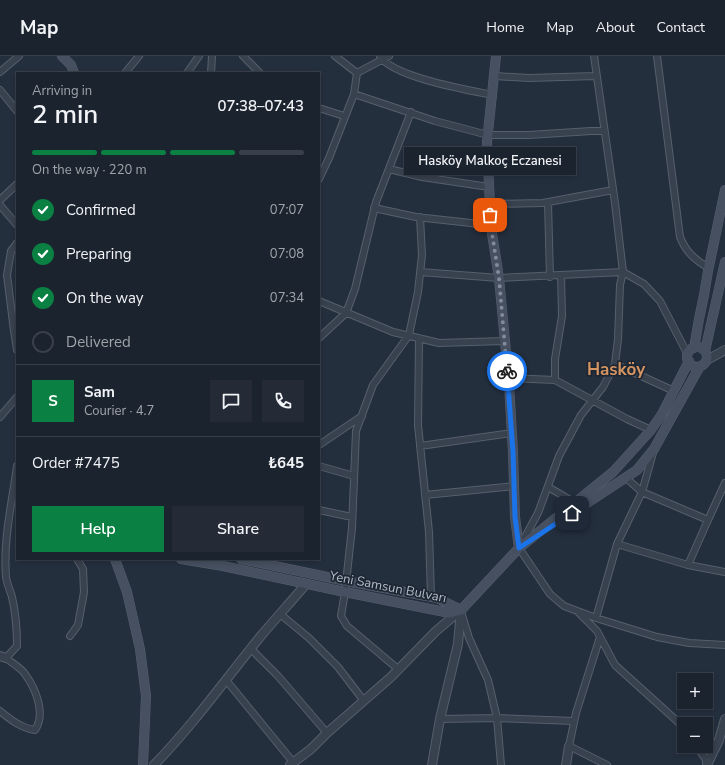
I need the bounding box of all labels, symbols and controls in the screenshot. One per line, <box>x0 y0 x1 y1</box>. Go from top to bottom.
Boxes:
text: Map <box>20 15 58 41</box>
text: Home <box>486 18 524 37</box>
text: Map <box>546 18 574 37</box>
text: About <box>596 18 635 37</box>
text: Contact <box>657 18 705 37</box>
text: Arriving in <box>32 82 92 100</box>
text: 07:38–07:43 <box>217 96 304 116</box>
text: 2 min <box>32 97 98 132</box>
callout: Hasköy Malkoç Eczanesi <box>404 147 576 175</box>
text: Hasköy Malkoç Eczanesi <box>418 152 562 170</box>
text: On the way · 220 m <box>32 161 147 179</box>
pin <box>473 198 507 232</box>
icon: check <box>32 199 54 221</box>
text: Confirmed <box>66 200 136 220</box>
text: 07:07 <box>270 201 304 219</box>
icon: bag <box>479 204 501 226</box>
icon: check <box>32 243 54 265</box>
text: Preparing <box>66 244 131 264</box>
text: 07:08 <box>270 245 304 263</box>
icon: check <box>32 287 54 309</box>
text: On the way <box>66 288 144 308</box>
text: 07:34 <box>270 289 304 307</box>
text: Delivered <box>66 332 131 352</box>
courier <box>487 351 527 391</box>
district label: Hasköy <box>587 358 646 381</box>
icon: bike <box>496 360 518 382</box>
button: chat <box>210 380 252 422</box>
button: phone <box>262 380 304 422</box>
text: Sam <box>84 382 115 402</box>
text: S <box>48 391 58 411</box>
text: Courier · 4.7 <box>84 402 154 420</box>
text: Order #7475 <box>32 453 120 473</box>
text: ₺645 <box>268 453 304 473</box>
pin <box>555 496 589 530</box>
icon: home <box>561 502 583 524</box>
button: Help <box>32 506 164 552</box>
button: Share <box>172 506 304 552</box>
street label: Yeni Samsun Bulvarı <box>327 567 448 607</box>
map controls <box>677 673 713 753</box>
button: + <box>677 673 713 709</box>
button: − <box>677 717 713 753</box>

